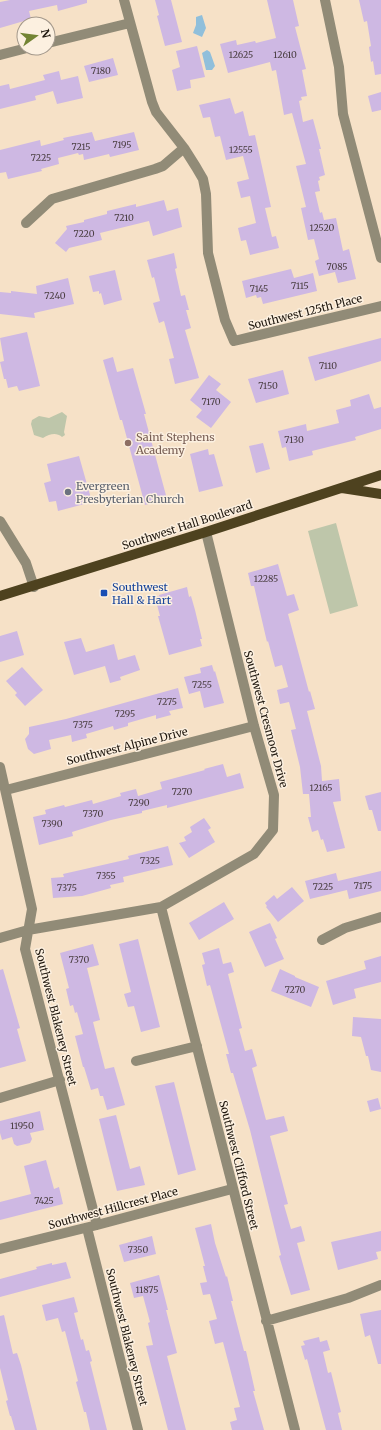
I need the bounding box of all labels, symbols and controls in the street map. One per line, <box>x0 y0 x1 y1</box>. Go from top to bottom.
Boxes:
north arrow <box>16 16 56 56</box>
text: N <box>38 28 54 40</box>
house number: 12625 <box>229 49 253 60</box>
house number: 12610 <box>273 49 297 60</box>
house number: 7180 <box>91 65 111 76</box>
house number: 7195 <box>112 139 132 150</box>
house number: 7215 <box>71 141 91 152</box>
house number: 12555 <box>229 144 253 155</box>
house number: 7225 <box>31 152 51 163</box>
house number: 7210 <box>114 212 134 223</box>
house number: 12520 <box>310 222 335 233</box>
house number: 7220 <box>73 228 95 239</box>
house number: 7085 <box>327 261 347 272</box>
house number: 7115 <box>291 280 309 291</box>
house number: 7145 <box>250 283 268 294</box>
house number: 7240 <box>44 290 66 301</box>
street label: Southwest 125th Place <box>246 291 364 333</box>
house number: 7110 <box>319 360 337 371</box>
house number: 7150 <box>258 380 278 391</box>
house number: 7170 <box>201 396 221 407</box>
place label: Saint Stephens Academy <box>135 430 215 457</box>
house number: 7130 <box>284 434 304 445</box>
marker: Saint Stephens Academy <box>123 438 133 448</box>
place label: Evergreen Presbyterian Church <box>76 479 185 506</box>
marker: Evergreen Presbyterian Church <box>63 487 73 497</box>
street label: Southwest Hall Boulevard <box>120 497 254 553</box>
house number: 12285 <box>254 573 278 584</box>
place label: Southwest Hall & Hart <box>112 580 172 607</box>
marker: Southwest Hall & Hart <box>99 588 109 598</box>
street label: Southwest Cresmoor Drive <box>241 649 291 789</box>
house number: 7255 <box>192 679 212 690</box>
house number: 7275 <box>157 696 177 707</box>
house number: 7295 <box>115 708 135 719</box>
house number: 7375 <box>73 719 93 730</box>
street label: Southwest Alpine Drive <box>65 724 189 768</box>
house number: 12165 <box>309 782 333 793</box>
house number: 7270 <box>172 786 193 797</box>
house number: 7290 <box>128 797 150 808</box>
house number: 7370 <box>83 808 103 819</box>
house number: 7390 <box>41 818 63 829</box>
house number: 7325 <box>140 855 160 866</box>
house number: 7355 <box>96 870 116 881</box>
house number: 7175 <box>354 880 372 891</box>
house number: 7225 <box>313 881 333 892</box>
house number: 7375 <box>57 882 77 893</box>
street label: Southwest Blakeney Street <box>32 947 80 1088</box>
house number: 7370 <box>69 954 89 965</box>
house number: 7270 <box>285 984 306 995</box>
street label: Southwest Clifford Street <box>216 1099 262 1232</box>
house number: 11950 <box>10 1120 34 1131</box>
street label: Southwest Hillcrest Place <box>47 1184 180 1232</box>
house number: 7425 <box>34 1195 54 1206</box>
house number: 7350 <box>128 1244 148 1255</box>
street label: Southwest Blakeney Street <box>103 1267 151 1408</box>
house number: 11875 <box>136 1284 158 1295</box>

